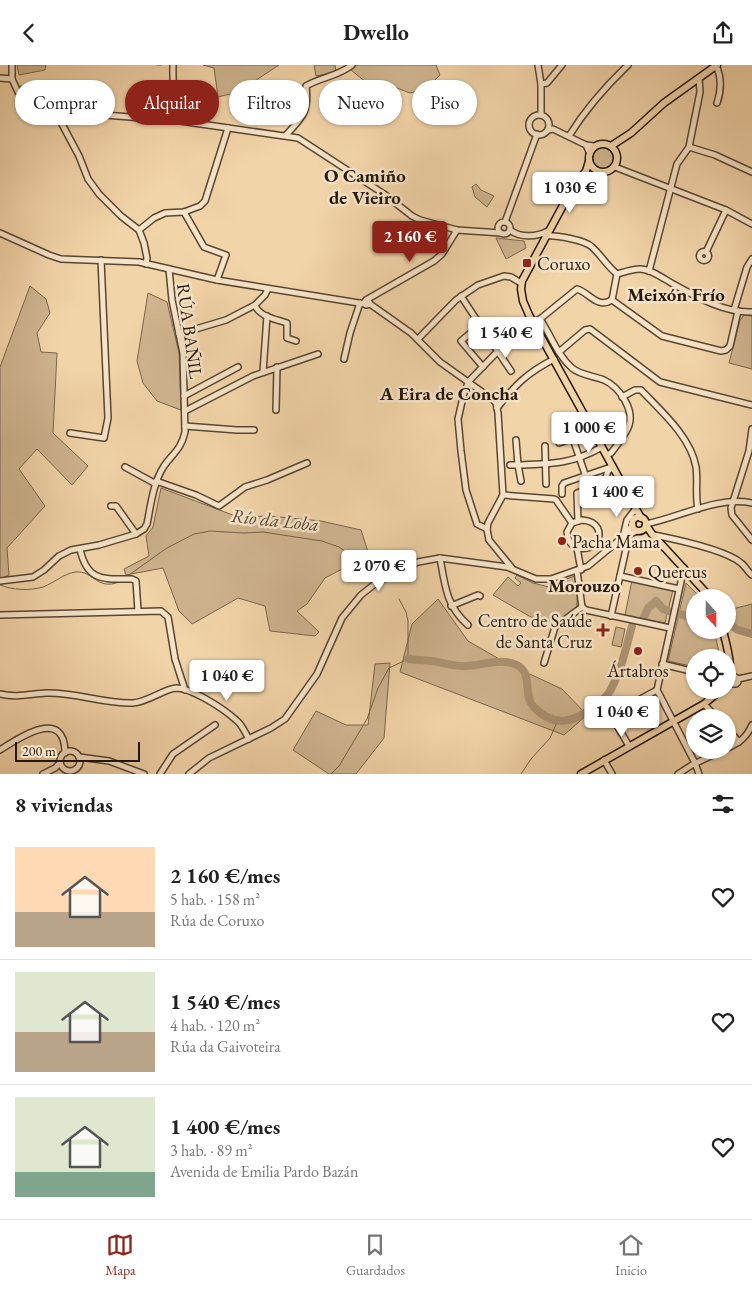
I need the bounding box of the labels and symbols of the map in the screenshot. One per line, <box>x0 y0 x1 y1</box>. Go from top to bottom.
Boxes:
district label: O Camiño de Vieiro <box>324 163 406 210</box>
pin: 1 030 € <box>524 171 616 214</box>
pin: 2 160 € <box>364 221 456 263</box>
place label: Coruxo <box>537 252 590 275</box>
marker: Coruxo <box>521 257 533 269</box>
street label: RÚA BAÑIL <box>172 282 208 381</box>
district label: Meixón Frío <box>627 282 725 307</box>
pin: 1 540 € <box>460 317 552 359</box>
district label: A Eira de Concha <box>379 381 519 406</box>
pin: 1 000 € <box>543 411 635 454</box>
pin: 1 400 € <box>571 475 663 518</box>
water label: Río da Loba <box>230 503 320 537</box>
place label: Pacha Mama <box>572 530 661 553</box>
marker: Pacha Mama <box>556 535 568 547</box>
pin: 2 070 € <box>333 549 425 592</box>
place label: Quercus <box>648 560 707 583</box>
marker: Quercus <box>632 565 644 577</box>
district label: Morouzo <box>548 573 620 598</box>
north arrow <box>686 589 736 639</box>
place label: Centro de Saúde de Santa Cruz <box>478 609 592 653</box>
marker: Centro de Saúde de Santa Cruz <box>596 623 610 637</box>
marker: Ártabros <box>632 645 644 657</box>
pin: 1 040 € <box>181 659 273 702</box>
place label: Ártabros <box>606 659 669 682</box>
pin: 1 040 € <box>576 695 668 738</box>
scale bar <box>15 739 140 762</box>

